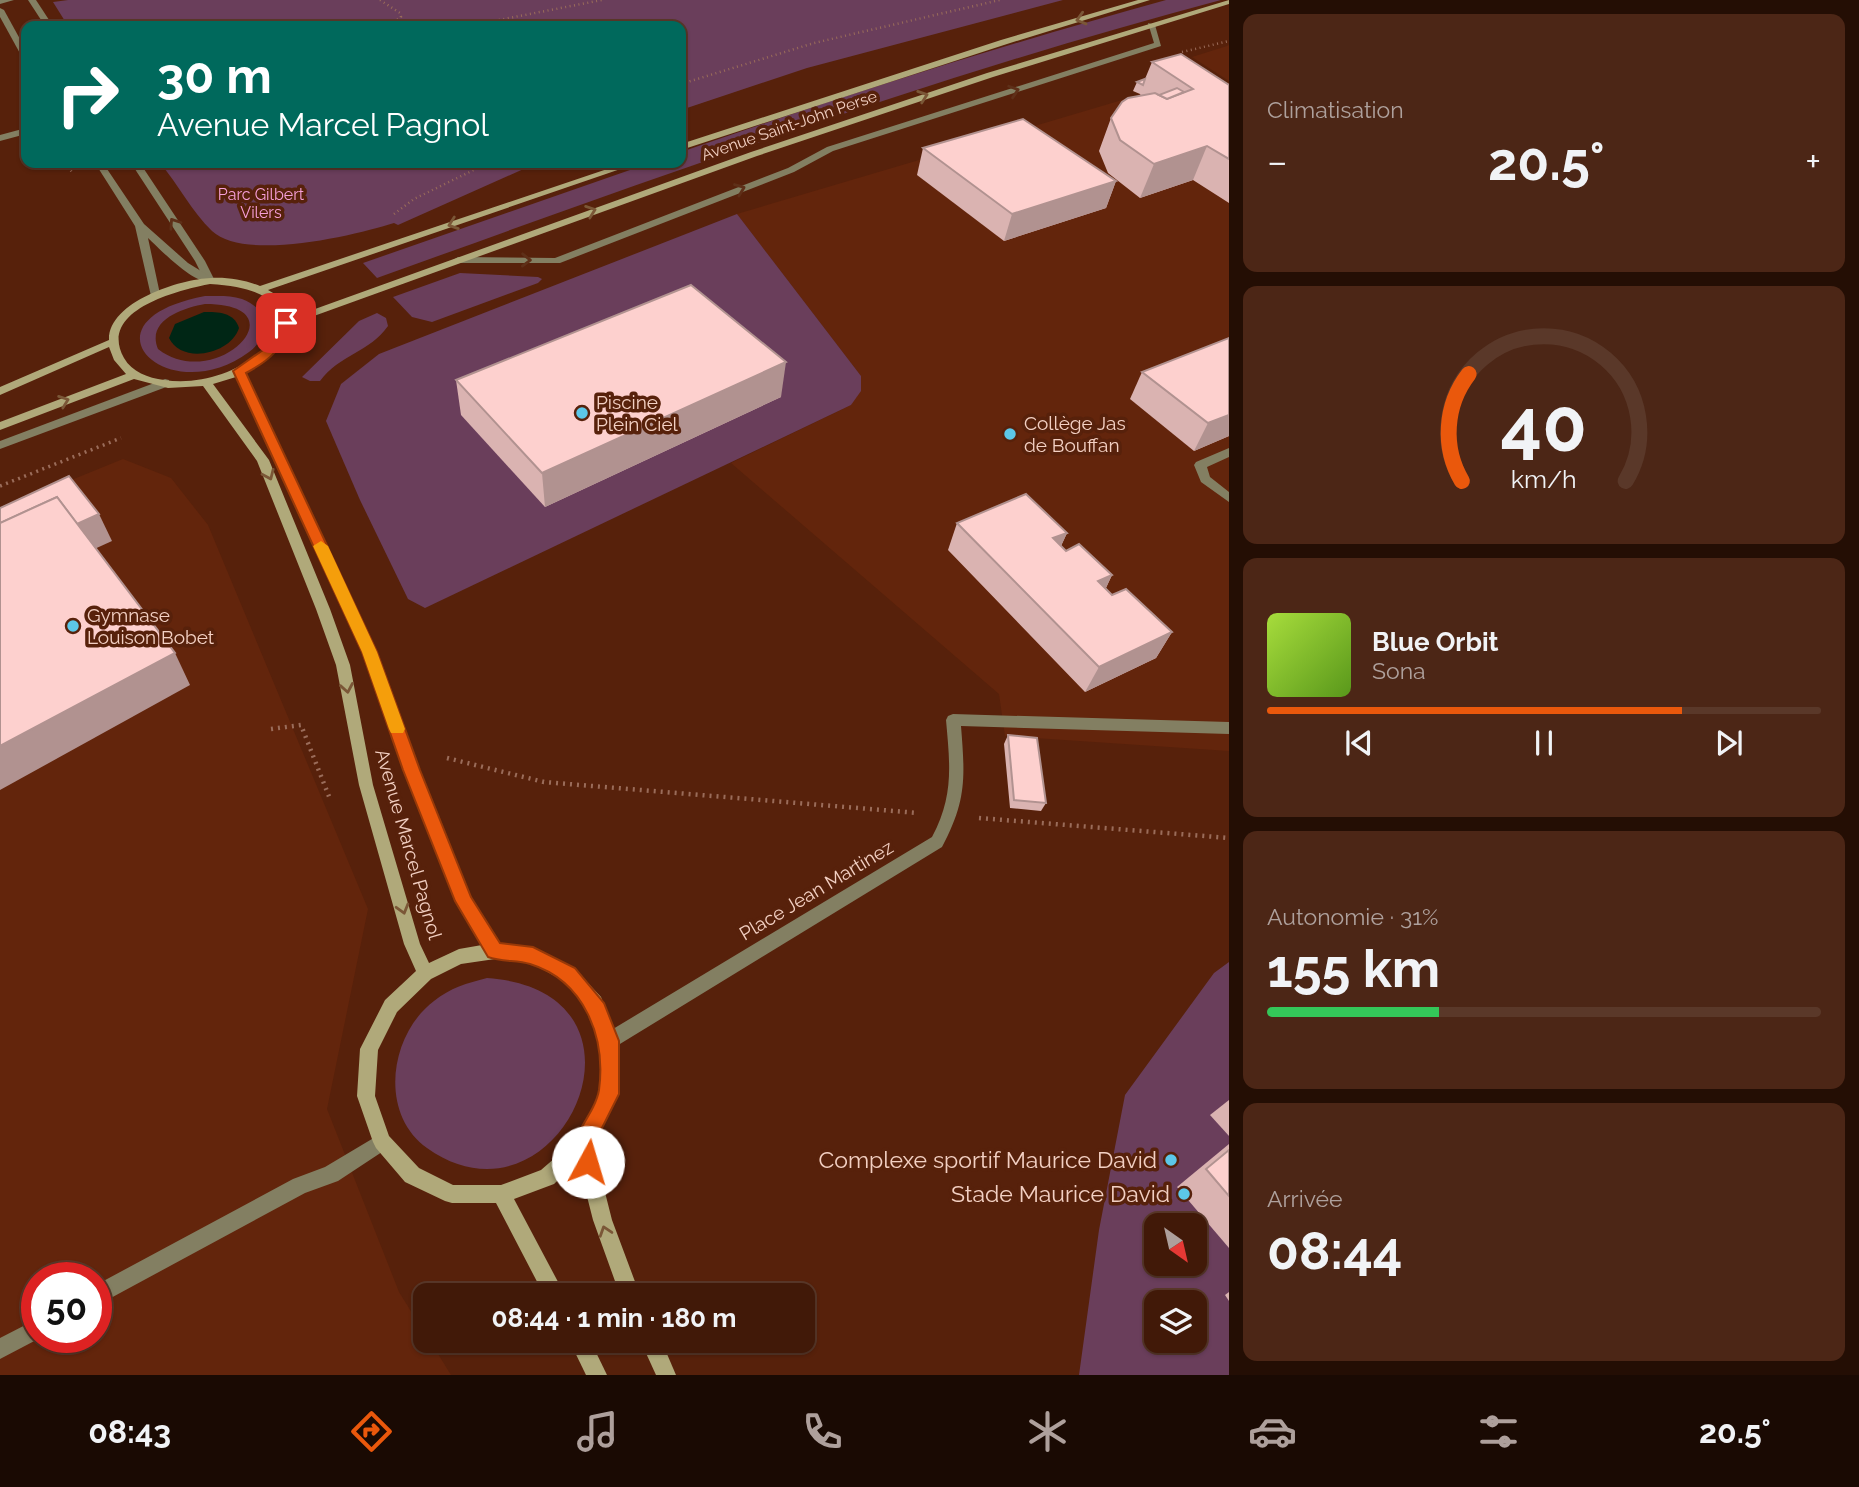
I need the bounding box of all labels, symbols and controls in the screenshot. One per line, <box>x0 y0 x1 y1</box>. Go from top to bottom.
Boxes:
one-way arrow <box>1075 11 1087 26</box>
text: 30 m <box>157 47 272 104</box>
icon: right <box>42 49 133 140</box>
one-way arrow <box>1007 84 1019 99</box>
street label: Avenue Saint-John Perse <box>699 86 879 164</box>
one-way arrow <box>916 90 928 104</box>
text: Climatisation <box>1267 96 1404 123</box>
text: Avenue Marcel Pagnol <box>157 106 489 143</box>
text: 20.5° <box>1488 131 1605 192</box>
text: − <box>1267 139 1287 184</box>
text: + <box>1805 139 1821 184</box>
one-way arrow <box>734 184 746 198</box>
park label: Parc Gilbert Vilers <box>218 185 305 222</box>
one-way arrow <box>585 205 597 219</box>
one-way arrow <box>447 215 459 230</box>
one-way arrow <box>170 218 183 231</box>
one-way arrow <box>521 253 532 268</box>
pin <box>256 293 316 353</box>
icon: arrive <box>267 304 305 342</box>
text: 40 <box>1501 384 1587 469</box>
place label: Piscine Plein Ciel <box>596 391 679 435</box>
one-way arrow <box>57 395 69 409</box>
marker: Piscine Plein Ciel <box>574 405 590 421</box>
place label: Collège Jas de Bouffan <box>1024 412 1126 456</box>
marker: Collège Jas de Bouffan <box>1002 426 1018 442</box>
text: km/h <box>1511 464 1577 494</box>
one-way arrow <box>261 468 275 480</box>
place label: Gymnase Louison Bobet <box>87 604 215 648</box>
marker: Gymnase Louison Bobet <box>65 618 81 634</box>
text: Blue Orbit <box>1372 627 1499 657</box>
text: Sona <box>1372 657 1426 684</box>
one-way arrow <box>339 683 354 694</box>
icon: previous <box>1340 724 1378 762</box>
icon: pause <box>1525 724 1563 762</box>
icon: next <box>1710 724 1748 762</box>
street label: Avenue Marcel Pagnol <box>371 746 447 943</box>
street label: Place Jean Martinez <box>735 835 897 945</box>
one-way arrow <box>395 902 410 914</box>
text: Autonomie · 31% <box>1267 903 1439 930</box>
text: 155 km <box>1267 938 1440 999</box>
position arrow <box>551 1125 625 1199</box>
place label: Complexe sportif Maurice David <box>818 1146 1157 1173</box>
marker: Complexe sportif Maurice David <box>1163 1152 1179 1168</box>
place label: Stade Maurice David <box>951 1180 1170 1207</box>
text: Arrivée <box>1267 1185 1343 1212</box>
marker: Stade Maurice David <box>1176 1186 1192 1202</box>
north arrow <box>1144 1213 1208 1276</box>
map controls <box>1144 1213 1207 1353</box>
text: 08:44 <box>1267 1220 1403 1281</box>
one-way arrow <box>599 1226 614 1238</box>
speed limit sign: 50 <box>21 1262 112 1353</box>
button: layers <box>1144 1290 1207 1353</box>
text: 08:44 · 1 min · 180 m <box>491 1303 737 1333</box>
icon: directions <box>347 1407 396 1456</box>
icon: music <box>573 1407 622 1456</box>
icon: phone <box>798 1407 847 1456</box>
icon: climate <box>1023 1407 1072 1456</box>
icon: car <box>1248 1407 1297 1456</box>
icon: filters <box>1474 1407 1523 1456</box>
text: 08:43 <box>88 1413 171 1450</box>
text: 20.5° <box>1699 1413 1771 1450</box>

